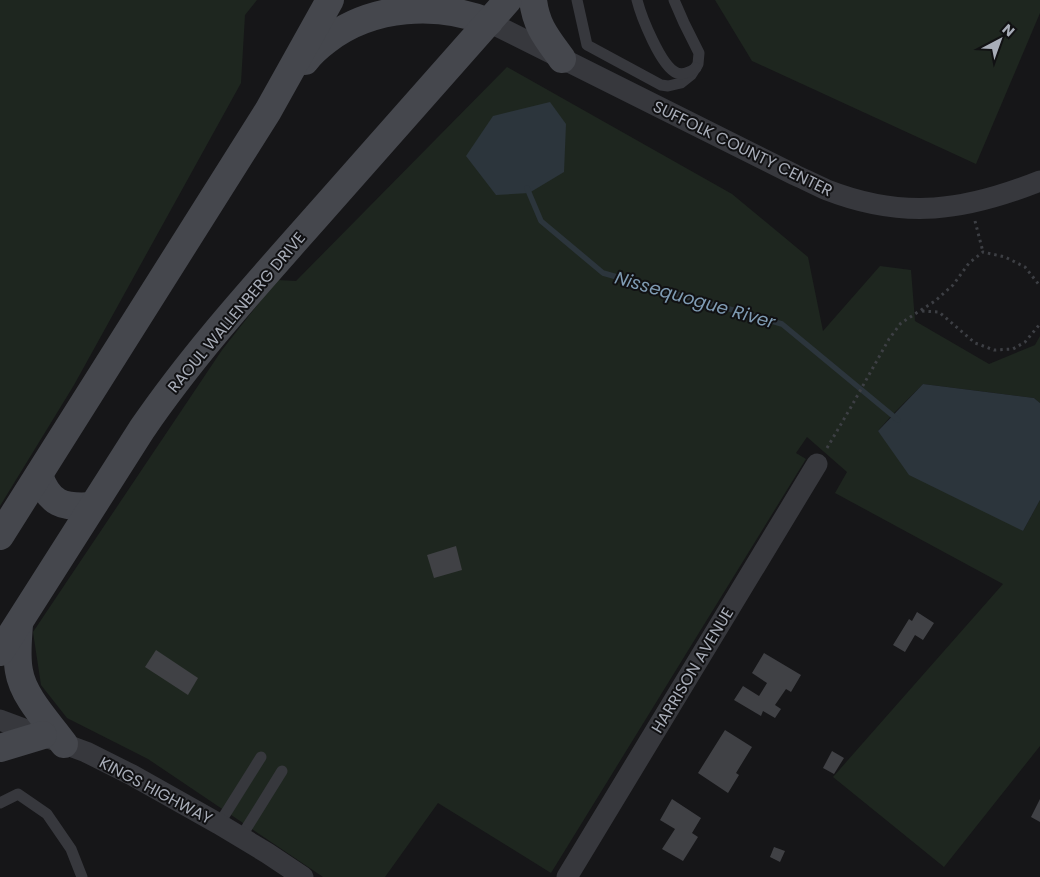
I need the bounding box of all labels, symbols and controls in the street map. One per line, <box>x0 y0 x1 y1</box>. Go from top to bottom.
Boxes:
north arrow <box>975 15 1025 65</box>
text: N <box>998 19 1019 41</box>
street label: SUFFOLK COUNTY CENTER <box>649 95 836 202</box>
street label: RAOUL WALLENBERG DRIVE <box>162 227 311 398</box>
water label: Nissequogue River <box>612 265 779 335</box>
street label: HARRISON AVENUE <box>646 603 739 737</box>
street label: KINGS HIGHWAY <box>95 751 217 830</box>

